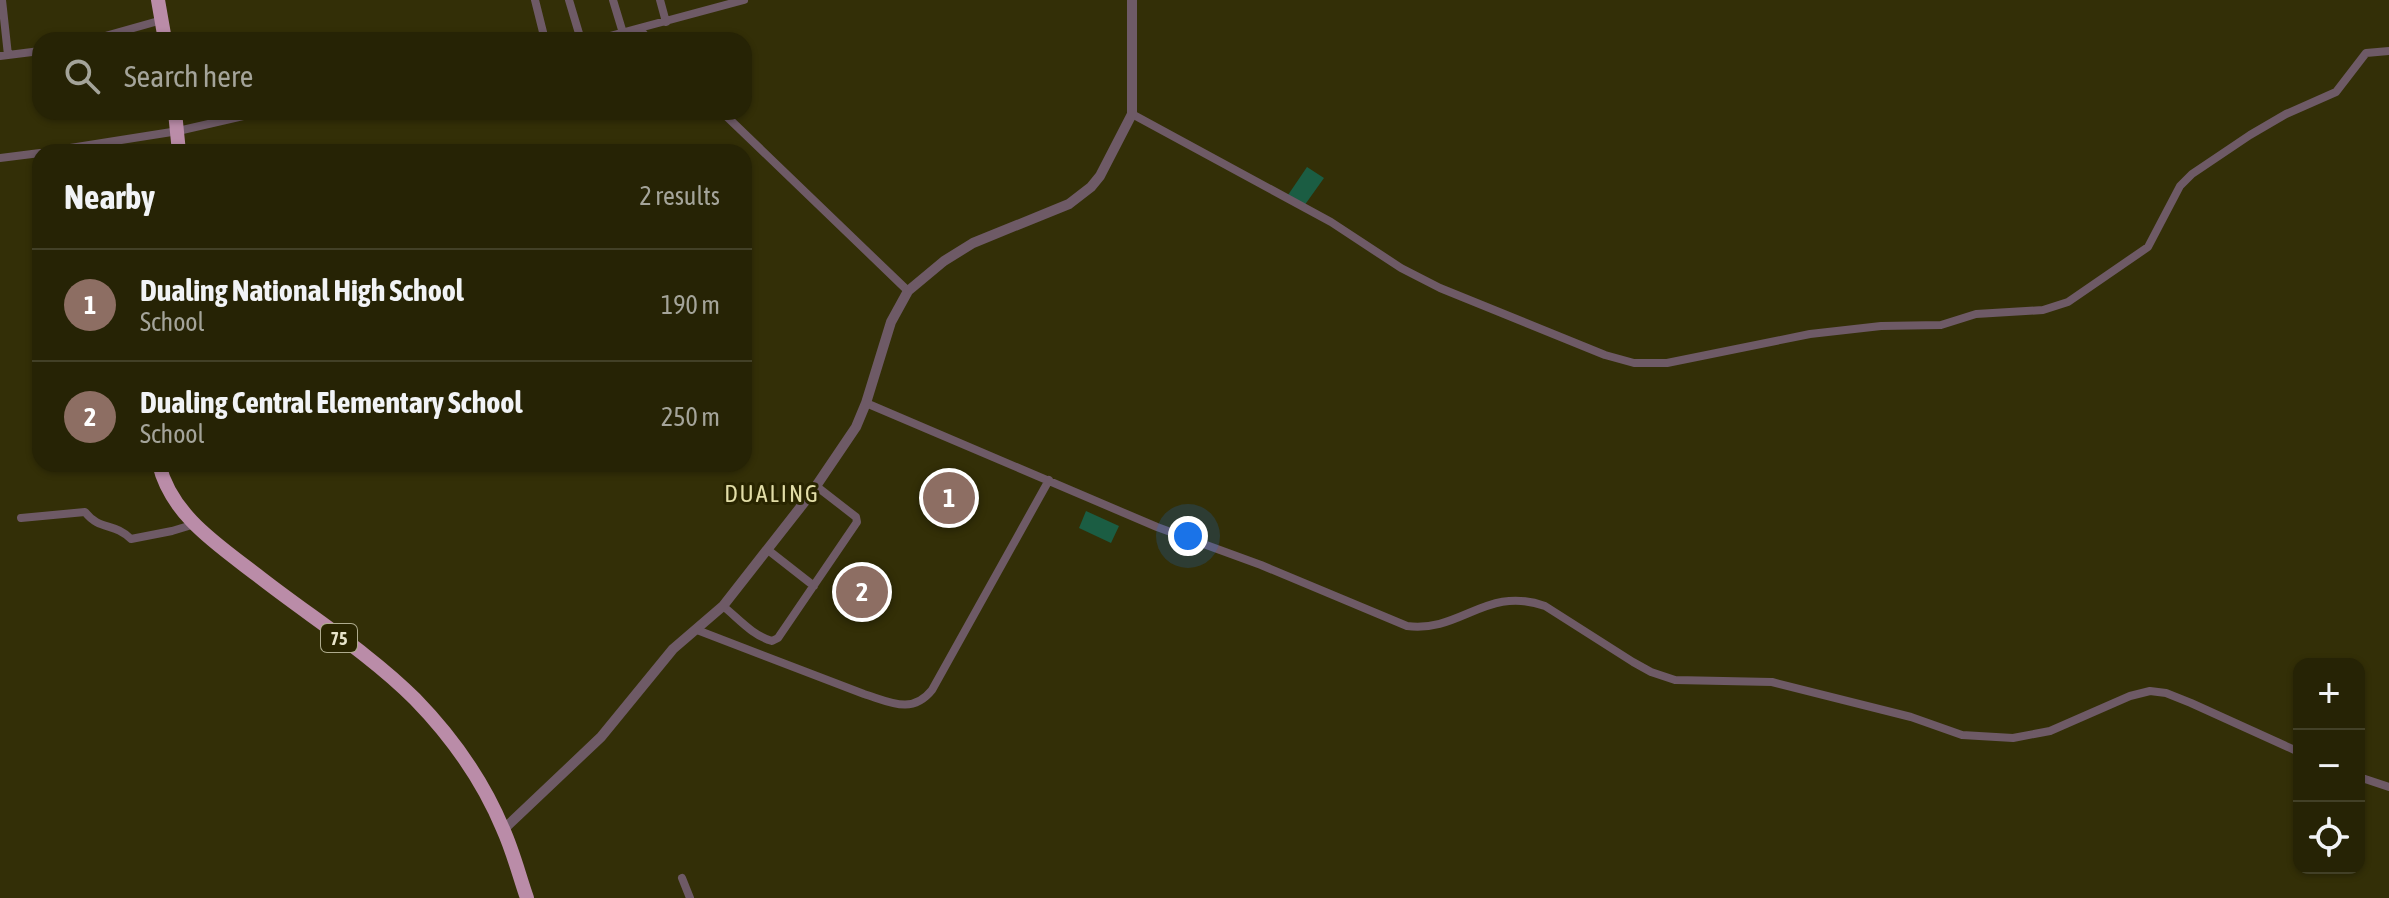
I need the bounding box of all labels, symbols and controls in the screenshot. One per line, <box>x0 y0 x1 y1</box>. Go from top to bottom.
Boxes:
search box <box>32 32 752 120</box>
icon: search <box>60 54 104 98</box>
text: Search here <box>124 59 253 93</box>
text: Nearby <box>64 177 155 216</box>
text: 2 results <box>639 181 720 211</box>
text: Dualing National High School <box>140 273 464 307</box>
text: 1 <box>84 290 96 320</box>
text: 190 m <box>661 290 720 320</box>
text: School <box>140 307 204 337</box>
text: Dualing Central Elementary School <box>140 385 522 419</box>
text: 2 <box>84 402 96 432</box>
text: 250 m <box>661 402 720 432</box>
text: School <box>140 419 204 449</box>
pin: 1 <box>923 468 975 528</box>
district label: DUALING <box>724 480 820 507</box>
your location <box>1168 516 1208 556</box>
pin: 2 <box>836 562 888 622</box>
road number: 75 <box>321 624 357 652</box>
map controls <box>2293 658 2365 874</box>
button: + <box>2293 658 2365 730</box>
button: − <box>2293 730 2365 802</box>
button: locate <box>2293 802 2365 874</box>

